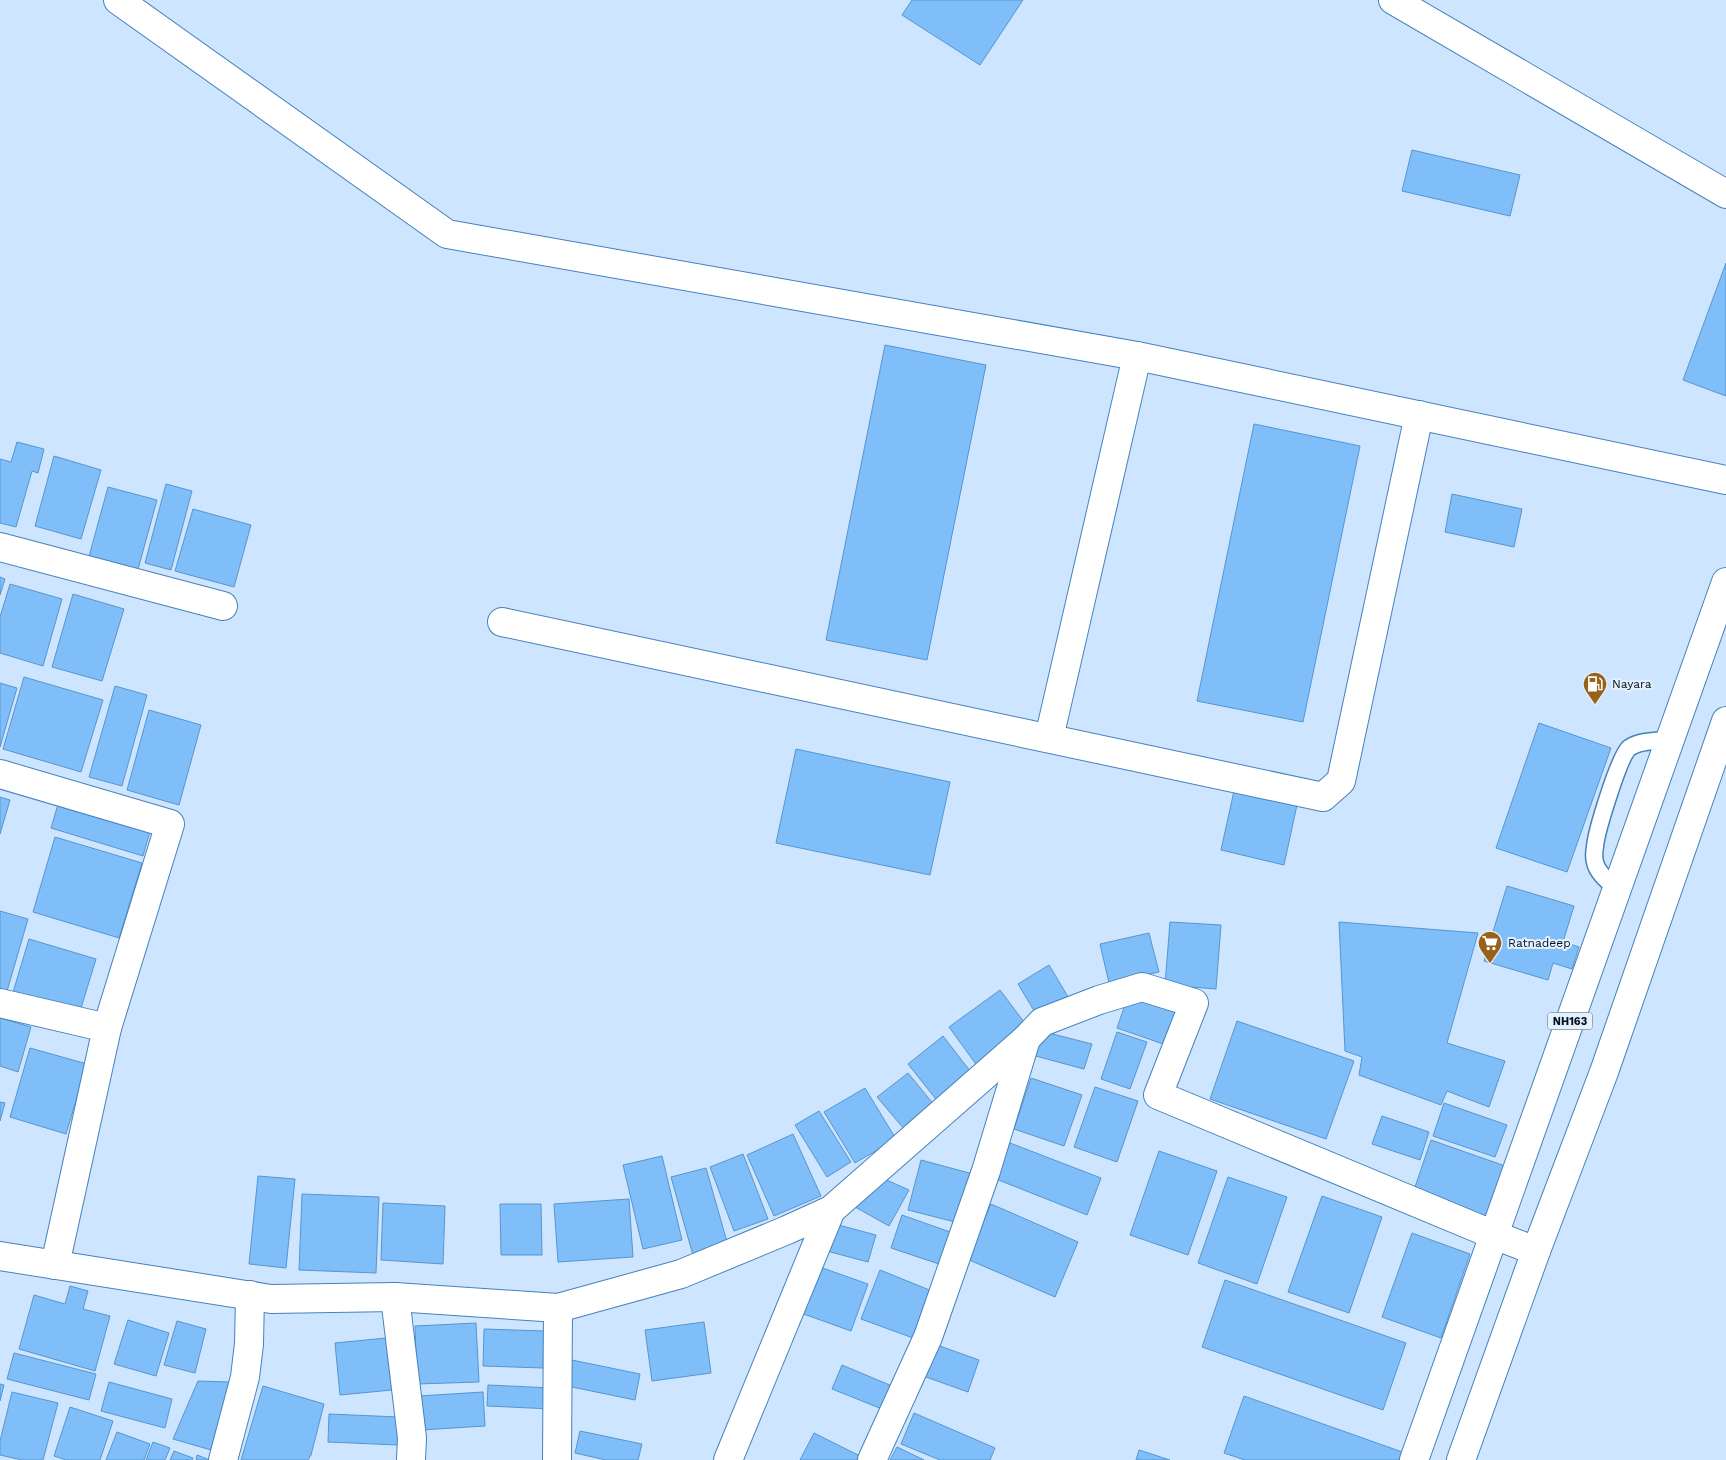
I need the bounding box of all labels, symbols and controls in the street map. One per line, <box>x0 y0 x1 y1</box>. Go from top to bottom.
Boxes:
fuel station icon: Nayara <box>1582 671 1608 705</box>
place label: Nayara <box>1612 677 1652 691</box>
supermarket icon: Ratnadeep <box>1477 930 1503 964</box>
place label: Ratnadeep <box>1508 936 1571 950</box>
road number: NH163 <box>1548 1012 1592 1030</box>

